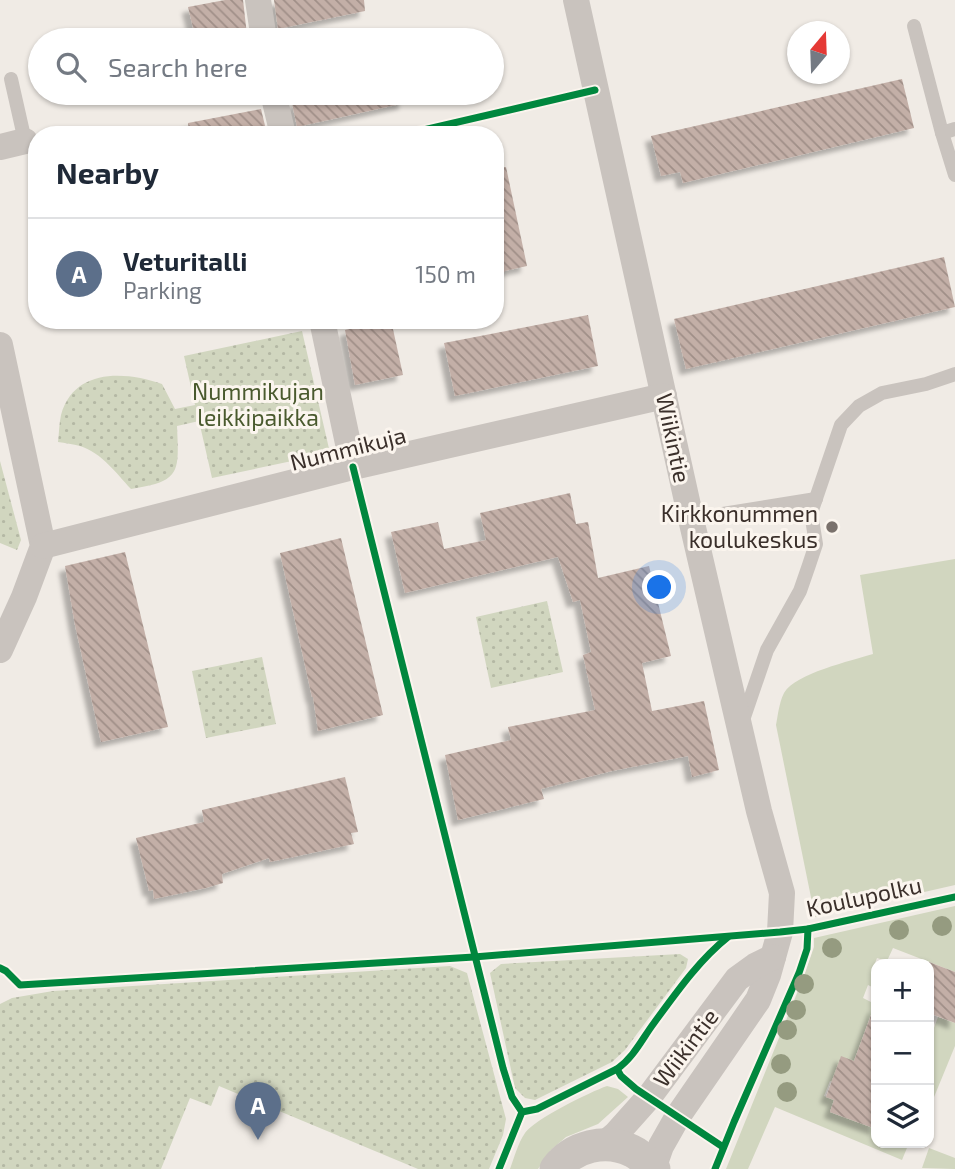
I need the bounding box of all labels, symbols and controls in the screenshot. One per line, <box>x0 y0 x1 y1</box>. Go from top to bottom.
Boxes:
north arrow <box>787 21 850 84</box>
search box <box>28 28 504 105</box>
icon: search <box>52 48 90 86</box>
text: Search here <box>108 51 248 82</box>
text: Nearby <box>56 154 159 190</box>
text: Veturitalli <box>123 245 247 276</box>
text: A <box>71 260 87 288</box>
text: 150 m <box>415 260 476 288</box>
text: Parking <box>123 276 202 304</box>
park label: Nummikujan leikkipaikka <box>192 377 324 431</box>
street label: Wiikintie <box>651 390 697 485</box>
street label: Nummikuja <box>287 420 409 476</box>
place label: Kirkkonummen koulukeskus <box>661 499 818 553</box>
marker: Kirkkonummen koulukeskus <box>824 519 840 535</box>
your location <box>642 570 676 604</box>
street label: Koulupolku <box>803 870 924 922</box>
map controls <box>871 959 934 1148</box>
button: + <box>871 959 934 1022</box>
street label: Wiikintie <box>647 1003 724 1092</box>
button: − <box>871 1022 934 1085</box>
pin: A <box>235 1082 281 1140</box>
button: layers <box>871 1085 934 1148</box>

